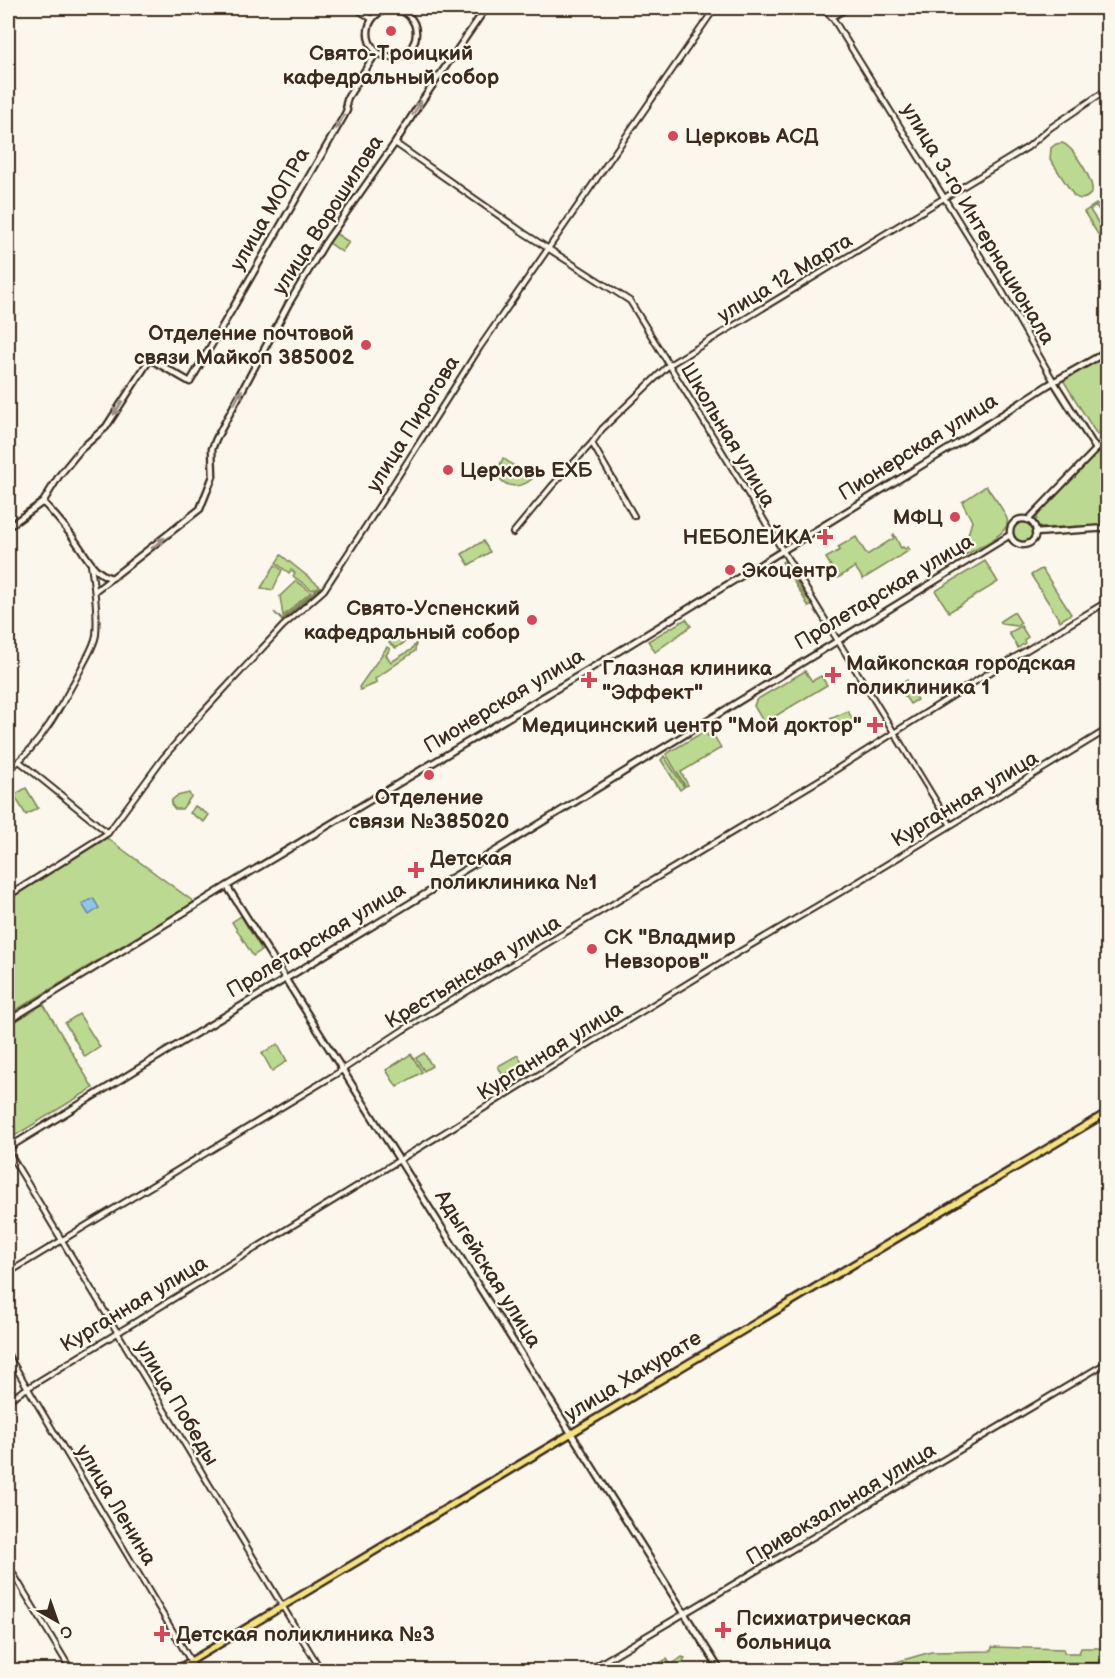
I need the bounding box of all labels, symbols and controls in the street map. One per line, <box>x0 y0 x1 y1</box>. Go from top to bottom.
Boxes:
marker: Свято-Троицкий кафедральный собор <box>384 24 398 38</box>
place label: Свято-Троицкий кафедральный собор <box>283 41 500 90</box>
street label: улица 3-го Интернационала <box>896 99 1060 350</box>
one-way arrow <box>411 100 423 116</box>
one-way arrow <box>335 114 345 131</box>
place label: Церковь АСД <box>685 124 819 149</box>
marker: Церковь АСД <box>666 129 680 143</box>
street label: улица Ворошилова <box>267 130 389 299</box>
street label: улица МОПРа <box>225 143 316 275</box>
street label: улица 12 Марта <box>713 228 858 328</box>
place label: Отделение почтовой связи Майкоп 385002 <box>134 321 354 370</box>
marker: Отделение почтовой связи Майкоп 385002 <box>359 338 373 352</box>
street label: улица Пирогова <box>361 351 465 497</box>
street label: Школьная улица <box>675 358 781 512</box>
one-way arrow <box>233 388 243 405</box>
street label: Пионерская улица <box>834 388 1003 506</box>
one-way arrow <box>113 400 124 416</box>
place label: Церковь ЕХБ <box>460 458 592 483</box>
marker: Церковь ЕХБ <box>441 463 455 477</box>
place label: МФЦ <box>893 505 944 530</box>
marker: МФЦ <box>948 510 962 524</box>
place label: НЕБОЛЕЙКА <box>683 524 813 550</box>
street label: Пролетарская улица <box>790 528 979 655</box>
marker: НЕБОЛЕЙКА <box>816 528 834 546</box>
one-way arrow <box>151 537 166 549</box>
place label: Экоцентр <box>742 558 838 583</box>
marker: Экоцентр <box>723 563 737 577</box>
place label: Свято-Успенский кафедральный собор <box>304 596 521 645</box>
marker: Свято-Успенский кафедральный собор <box>525 613 539 627</box>
street label: Пионерская улица <box>419 643 589 759</box>
place label: Майкопская городская поликлиника 1 <box>846 651 1076 700</box>
place label: Глазная клиника "Эффект" <box>602 656 773 705</box>
marker: Майкопская городская поликлиника 1 <box>824 666 842 684</box>
marker: Глазная клиника "Эффект" <box>580 671 598 689</box>
place label: Медицинский центр "Мой доктор" <box>521 713 862 738</box>
marker: Медицинский центр "Мой доктор" <box>866 716 884 734</box>
street label: Курганная улица <box>887 745 1043 853</box>
marker: Отделение связи №385020 <box>422 768 436 782</box>
place label: Отделение связи №385020 <box>349 785 509 834</box>
place label: Детская поликлиника №1 <box>430 846 597 895</box>
marker: Детская поликлиника №1 <box>407 861 425 879</box>
street label: Пролетарская улица <box>222 876 411 1003</box>
street label: Крестьянская улица <box>381 909 566 1034</box>
place label: СК "Владмир Невзоров" <box>604 925 736 974</box>
marker: СК "Владмир Невзоров" <box>585 942 599 956</box>
street label: Курганная улица <box>473 996 628 1106</box>
street label: Адыгейская улица <box>429 1185 547 1353</box>
street label: Курганная улица <box>56 1250 212 1358</box>
street label: улица Хакурате <box>560 1325 706 1427</box>
street label: улица Победы <box>130 1336 224 1470</box>
street label: Привокзальная улица <box>742 1437 941 1571</box>
street label: улица Ленина <box>70 1440 162 1571</box>
north arrow <box>27 1591 87 1651</box>
place label: Психиатрическая больница <box>736 1606 911 1655</box>
text: С <box>55 1620 76 1642</box>
marker: Психиатрическая больница <box>714 1621 732 1639</box>
place label: Детская поликлиника №3 <box>176 1622 435 1647</box>
marker: Детская поликлиника №3 <box>153 1625 171 1643</box>

